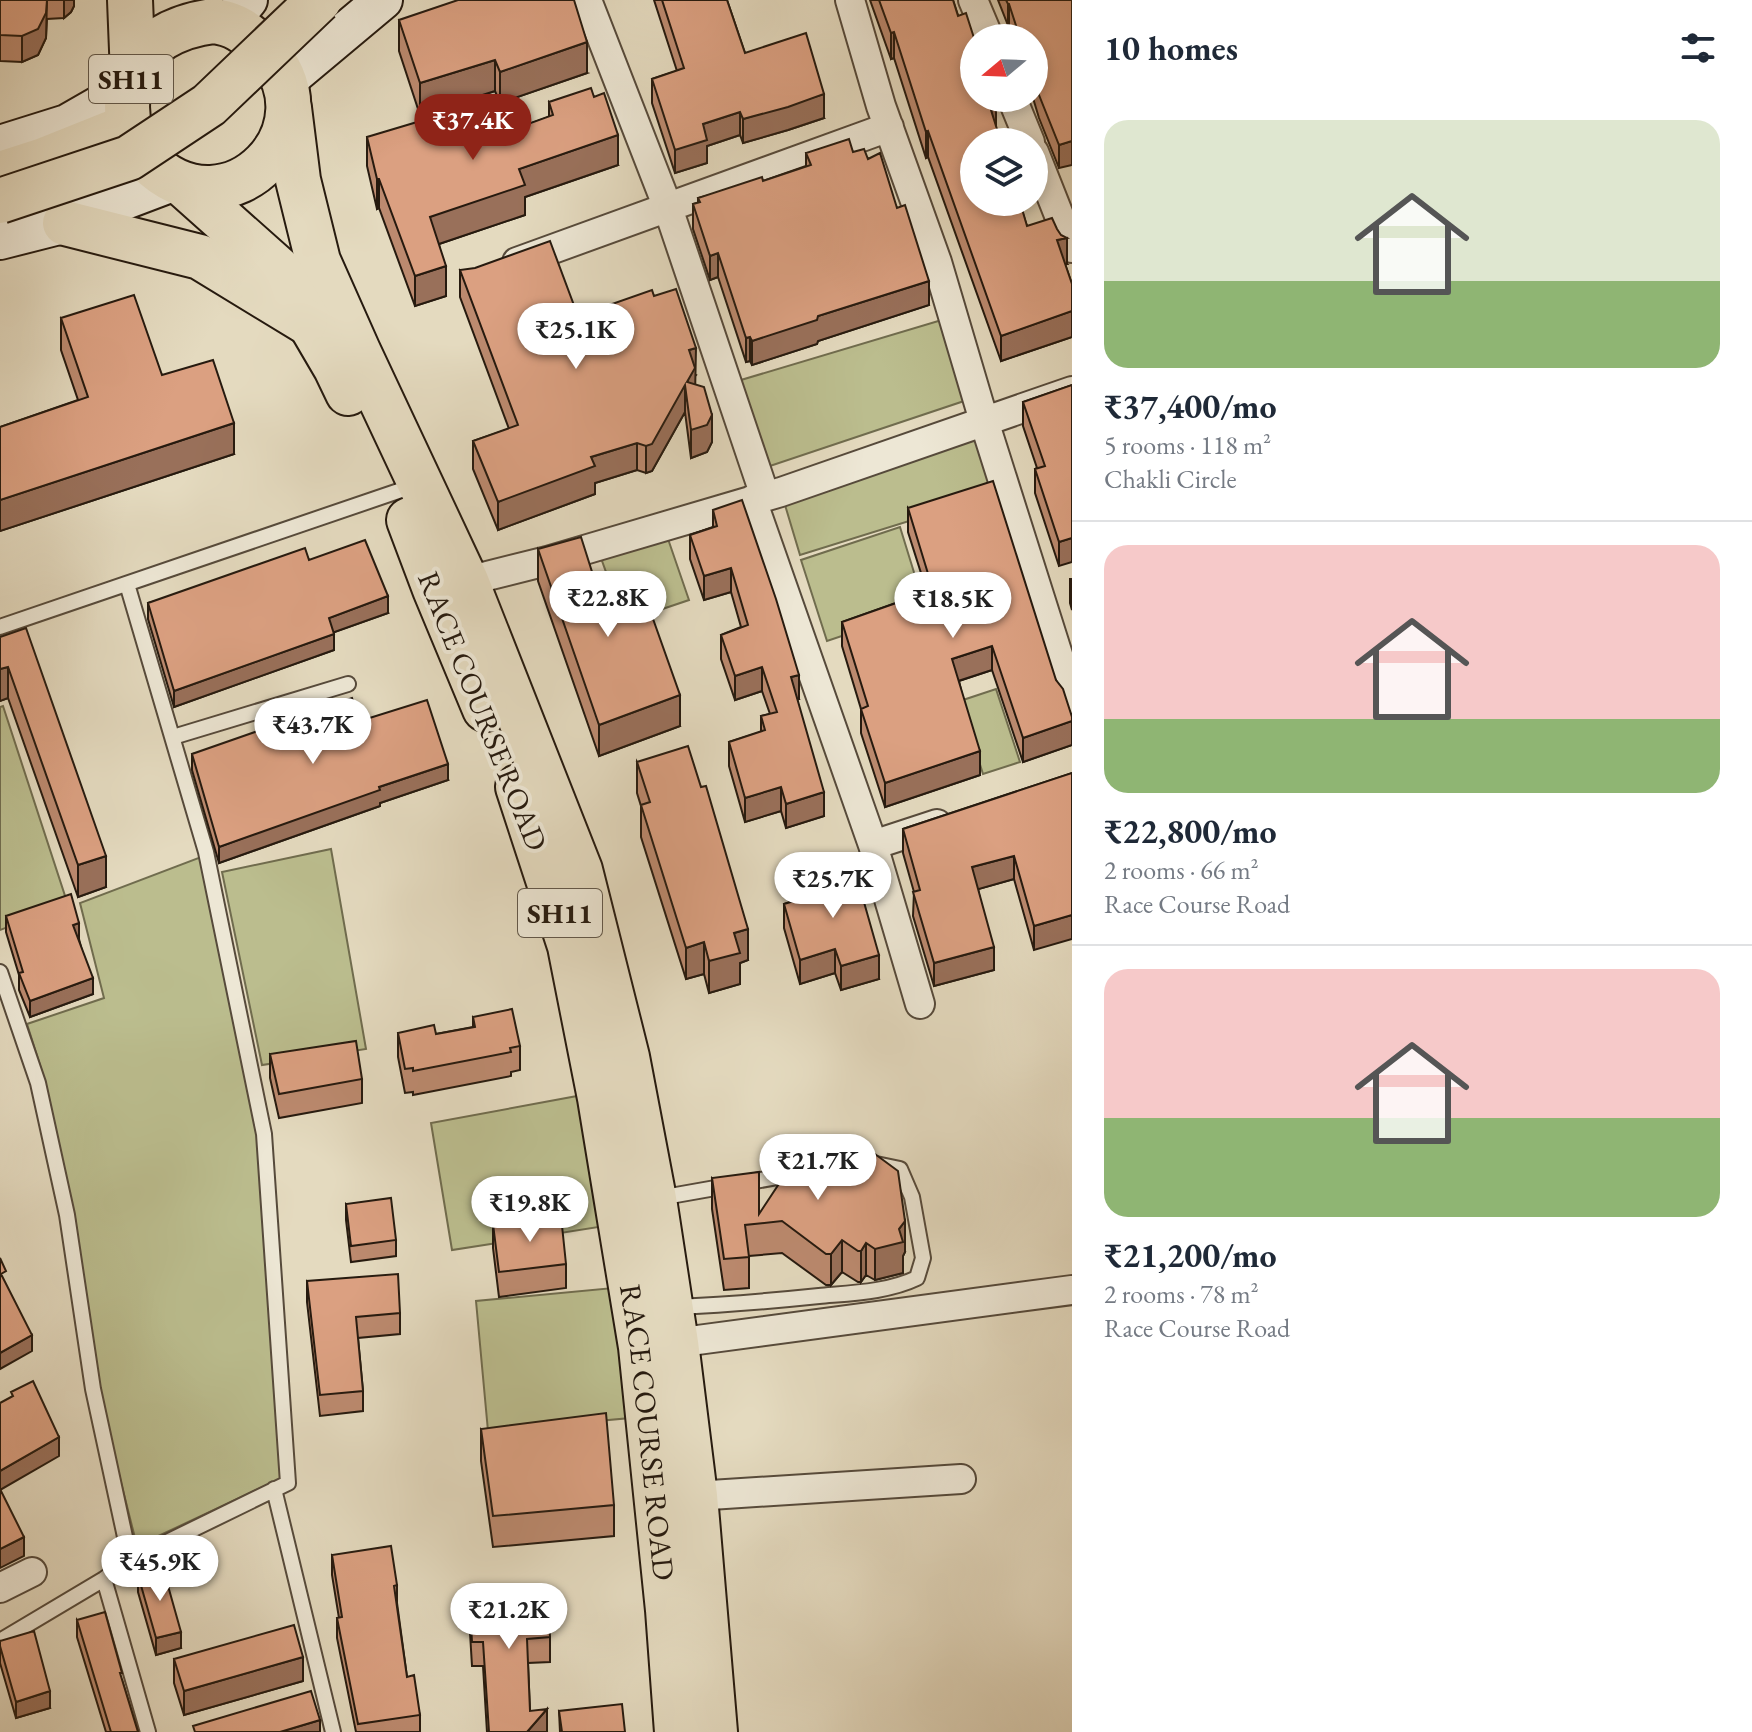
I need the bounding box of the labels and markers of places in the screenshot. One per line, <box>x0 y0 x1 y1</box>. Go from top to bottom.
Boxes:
pin: ₹37.4K <box>408 94 538 162</box>
pin: ₹25.1K <box>511 303 641 371</box>
pin: ₹22.8K <box>543 571 673 639</box>
pin: ₹18.5K <box>888 572 1018 640</box>
pin: ₹43.7K <box>248 698 378 766</box>
pin: ₹25.7K <box>768 852 898 920</box>
pin: ₹21.7K <box>753 1134 883 1202</box>
pin: ₹19.8K <box>465 1176 595 1244</box>
pin: ₹45.9K <box>95 1535 225 1603</box>
pin: ₹21.2K <box>444 1583 574 1651</box>

